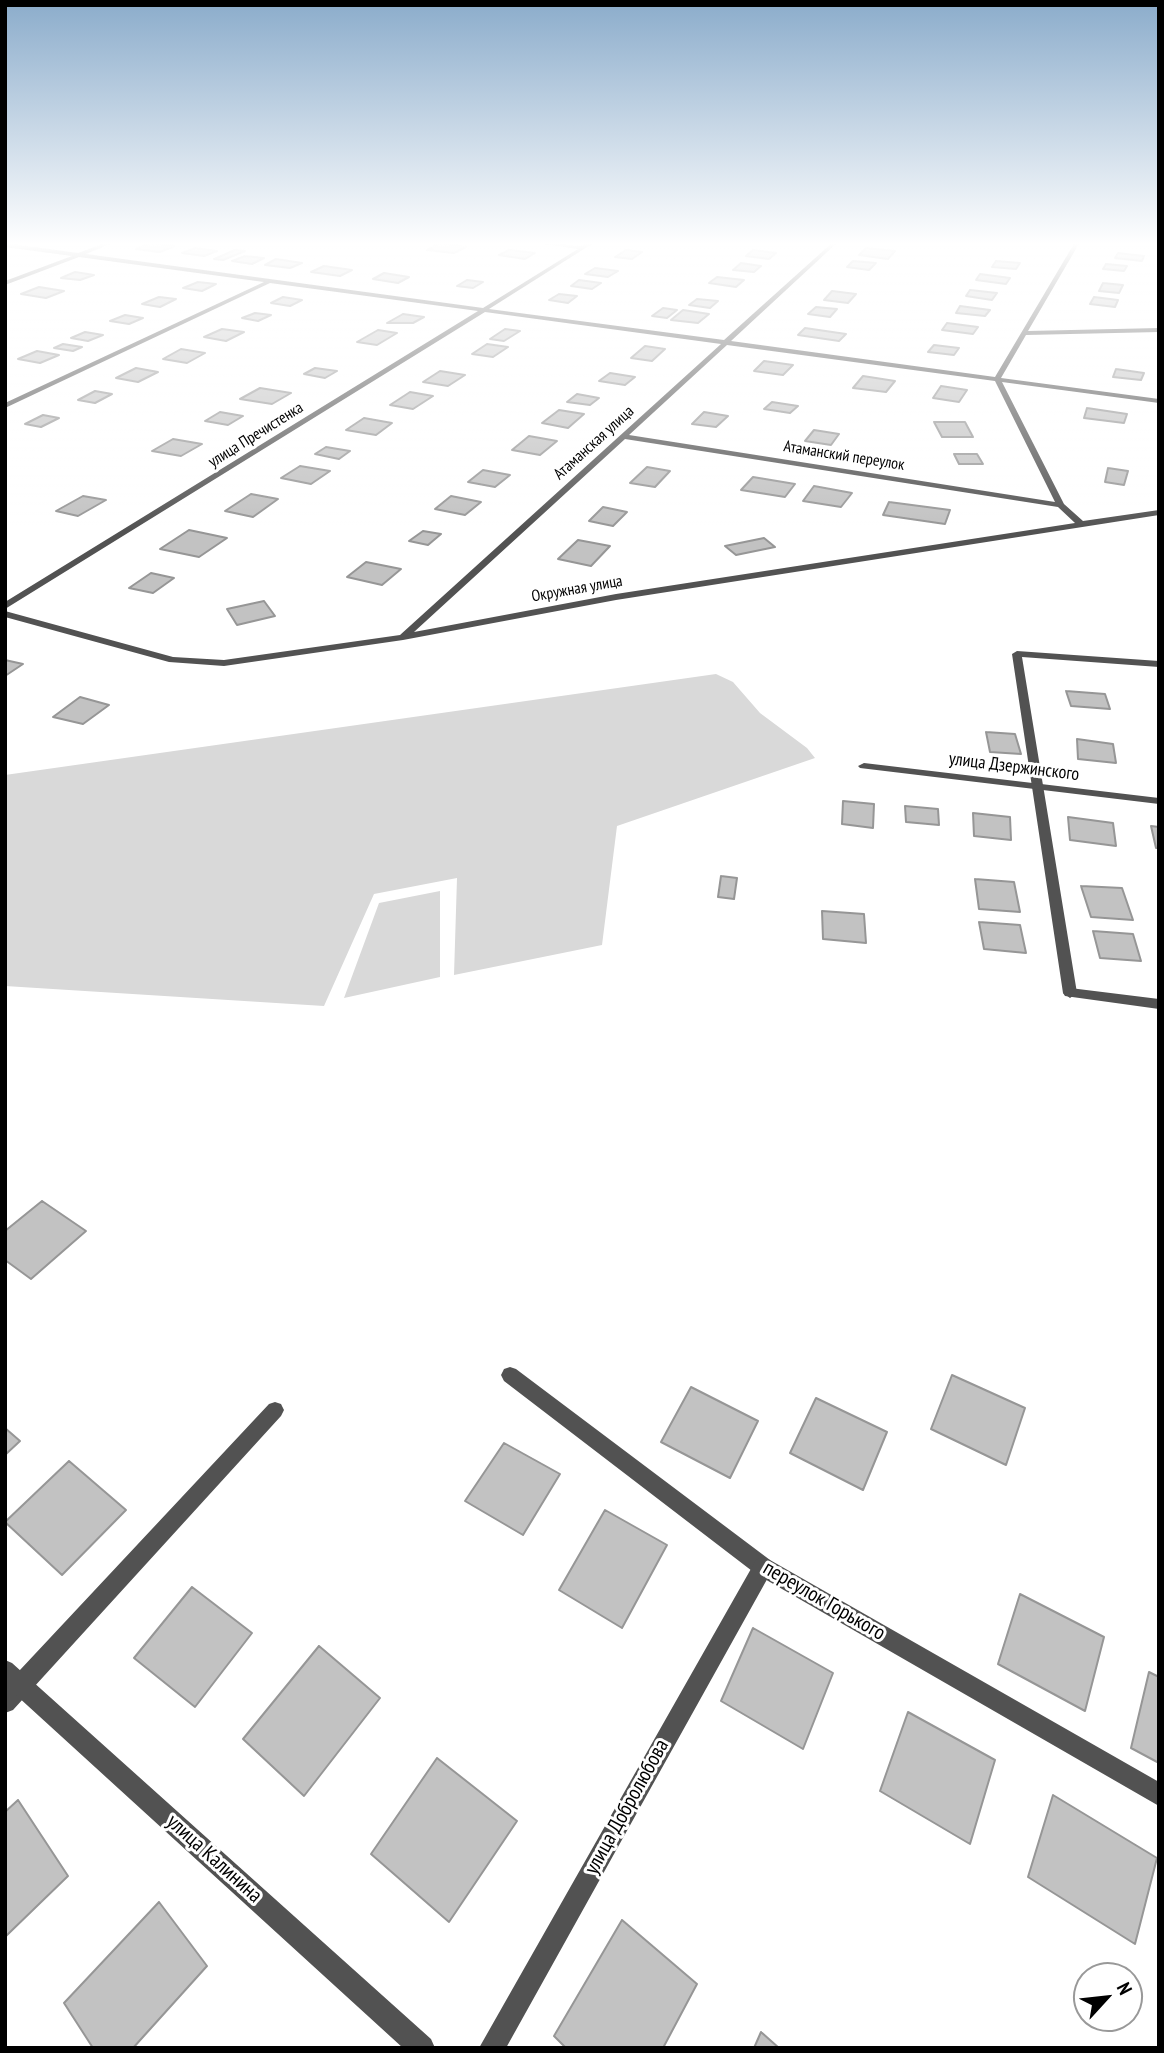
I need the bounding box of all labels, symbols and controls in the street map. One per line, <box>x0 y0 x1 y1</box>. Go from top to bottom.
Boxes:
street label: улица Пречистенка <box>205 398 307 472</box>
street label: Атаманская улица <box>550 402 638 484</box>
street label: Атаманский переулок <box>782 437 906 475</box>
street label: Окружная улица <box>530 572 624 606</box>
street label: улица Дзержинского <box>948 748 1080 786</box>
street label: переулок Горького <box>758 1556 890 1646</box>
street label: улица Добролюбова <box>579 1735 675 1879</box>
street label: улица Калинина <box>161 1810 267 1908</box>
north arrow <box>1073 1962 1143 2032</box>
text: N <box>1112 1978 1138 1998</box>

